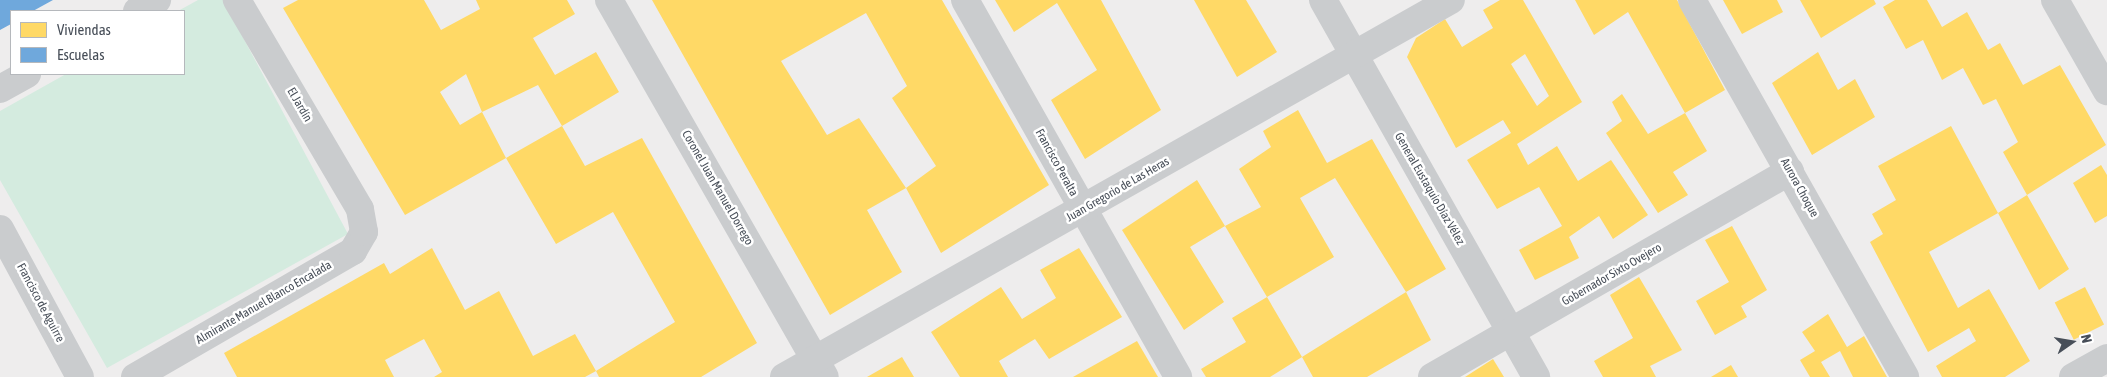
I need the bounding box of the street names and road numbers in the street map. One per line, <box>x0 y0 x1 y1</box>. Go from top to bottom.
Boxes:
street label: El Jardín <box>283 85 315 125</box>
street label: Francisco Peralta <box>1032 127 1080 199</box>
street label: Coronel Juan Manuel Dorrego <box>678 128 756 248</box>
street label: General Eustaquio Díaz Vélez <box>1391 130 1467 248</box>
street label: Juan Gregorio de Las Heras <box>1064 155 1172 225</box>
street label: Aurora Choque <box>1777 156 1821 220</box>
street label: Gobernador Sixto Ovejero <box>1560 241 1664 309</box>
street label: Almirante Manuel Blanco Encalada <box>194 258 334 348</box>
street label: Francisco de Aguirre <box>13 261 67 345</box>

